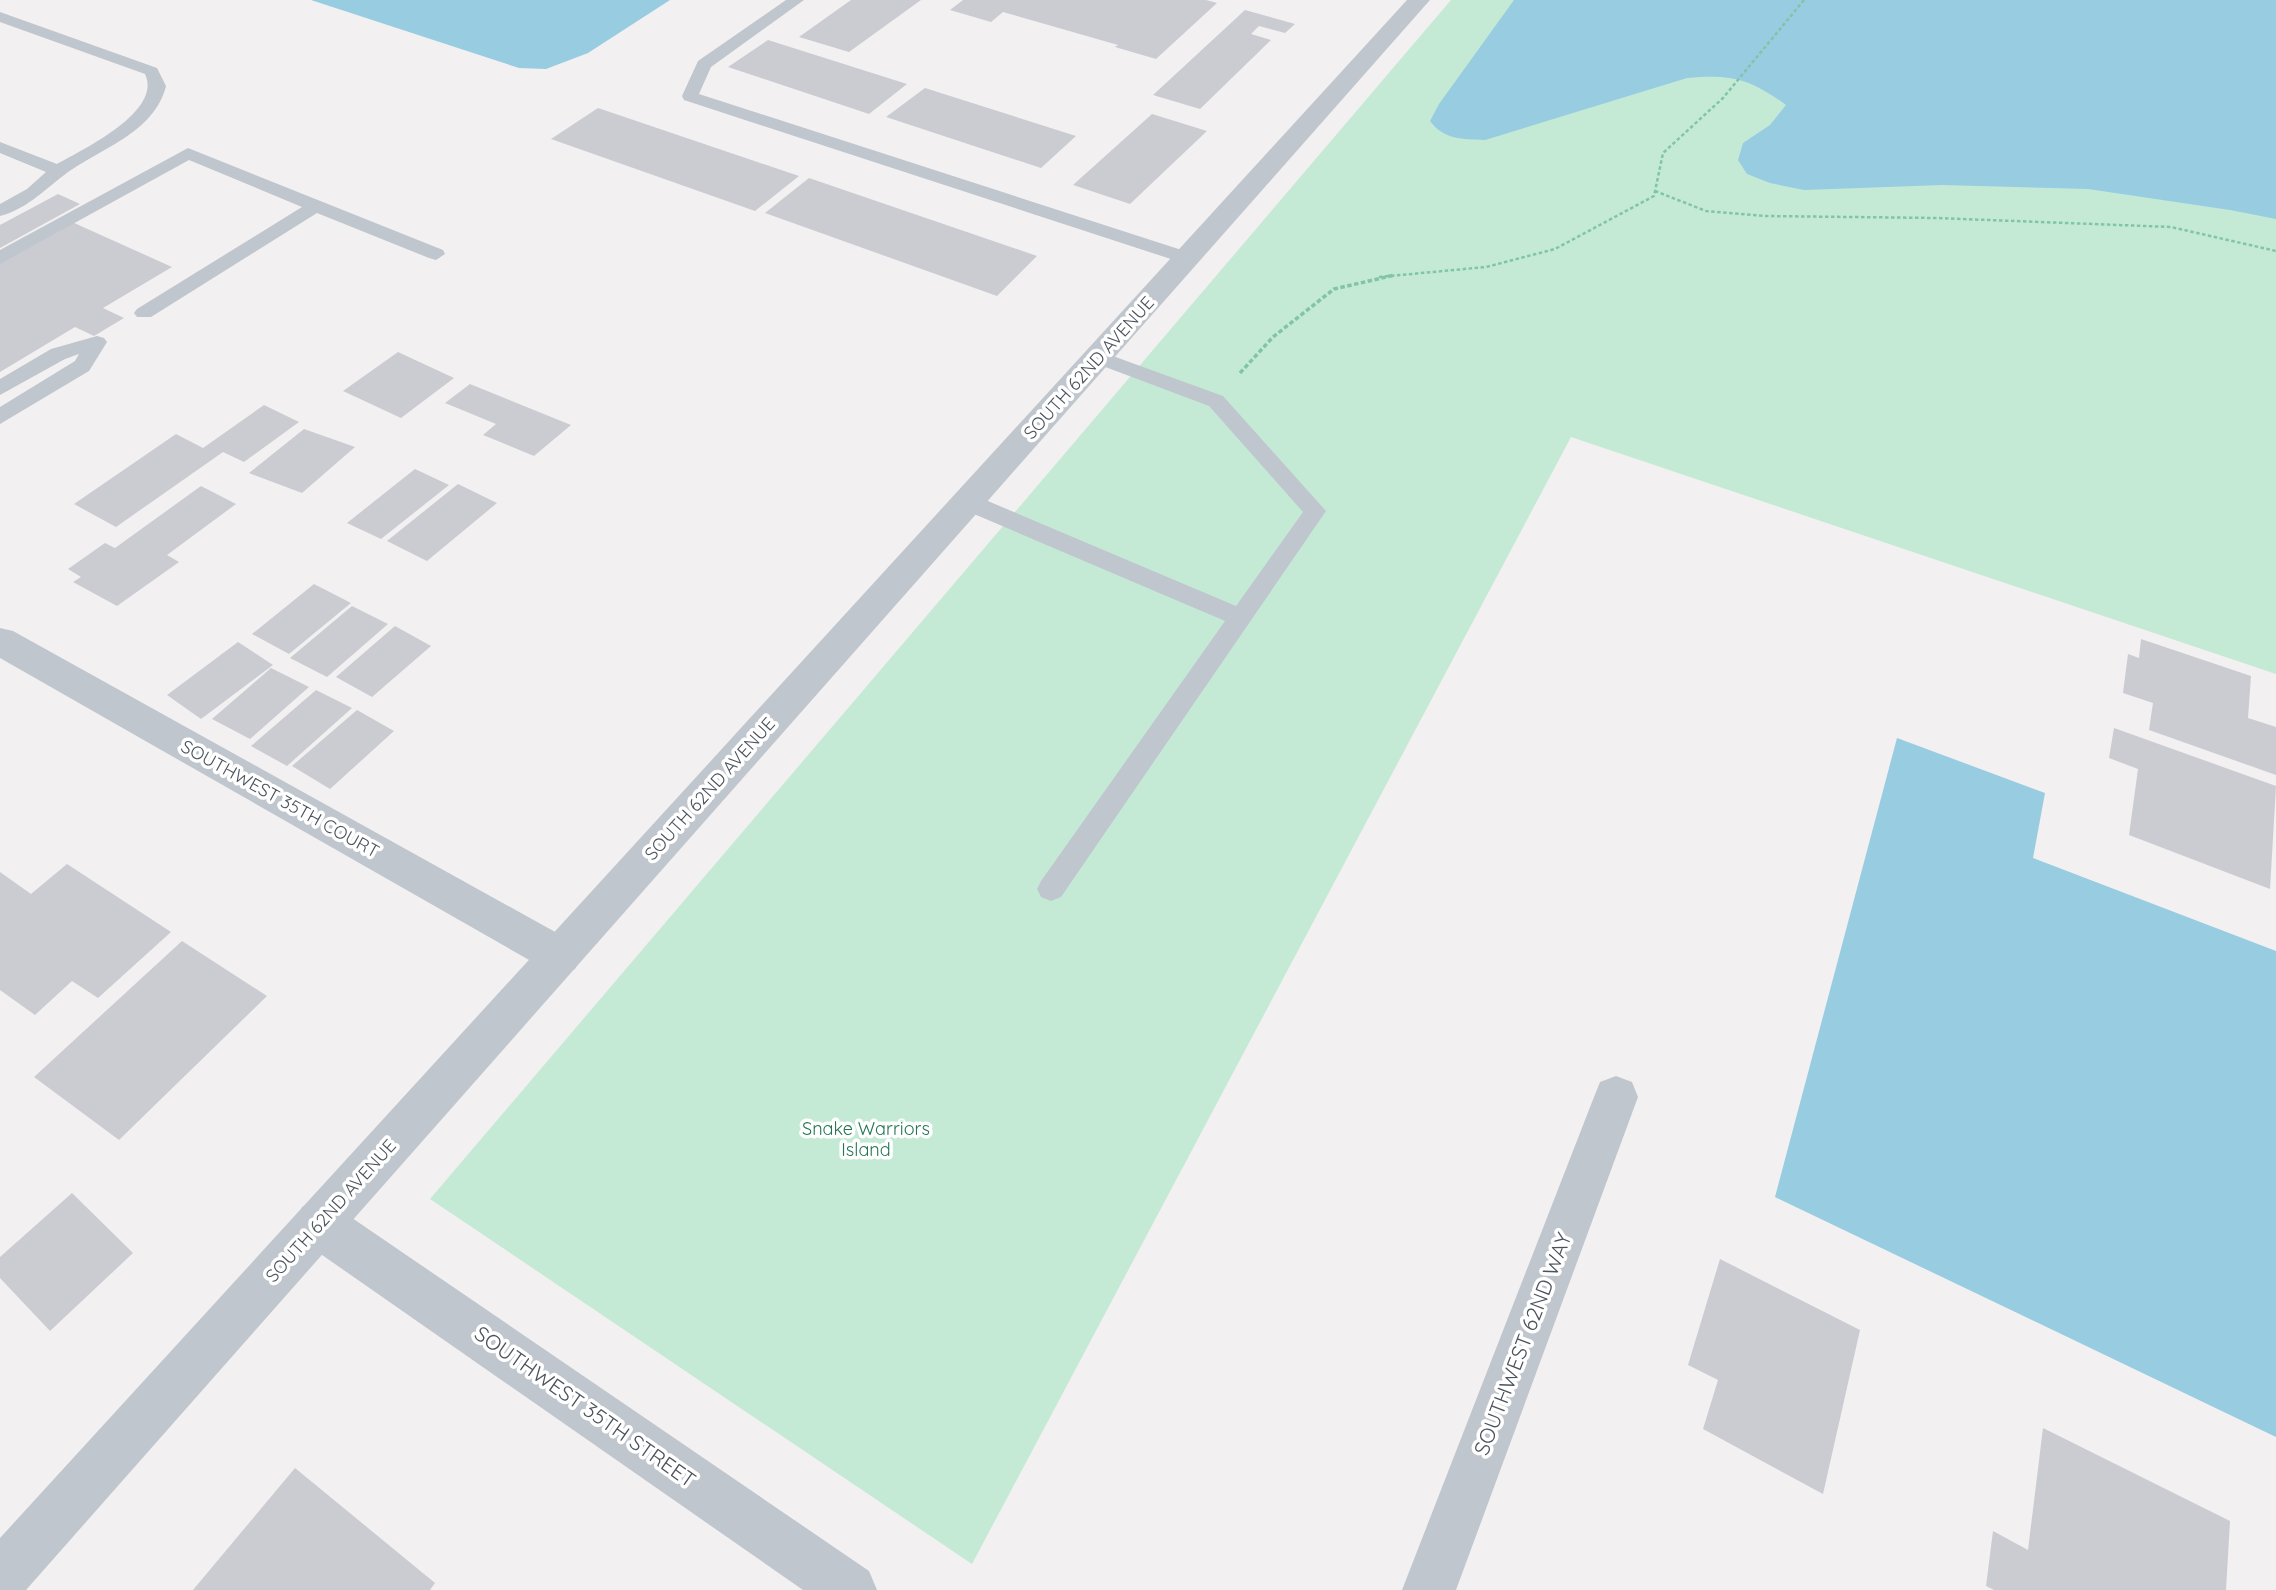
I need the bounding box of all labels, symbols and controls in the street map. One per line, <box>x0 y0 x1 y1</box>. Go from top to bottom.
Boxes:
street label: SOUTH 62ND AVENUE <box>1018 291 1159 444</box>
street label: SOUTH 62ND AVENUE <box>639 712 780 865</box>
street label: SOUTHWEST 35TH COURT <box>177 734 383 863</box>
park label: Snake Warriors Island <box>802 1117 930 1161</box>
street label: SOUTH 62ND AVENUE <box>260 1134 401 1287</box>
street label: SOUTHWEST 62ND WAY <box>1468 1228 1577 1459</box>
street label: SOUTHWEST 35TH STREET <box>470 1320 701 1493</box>

